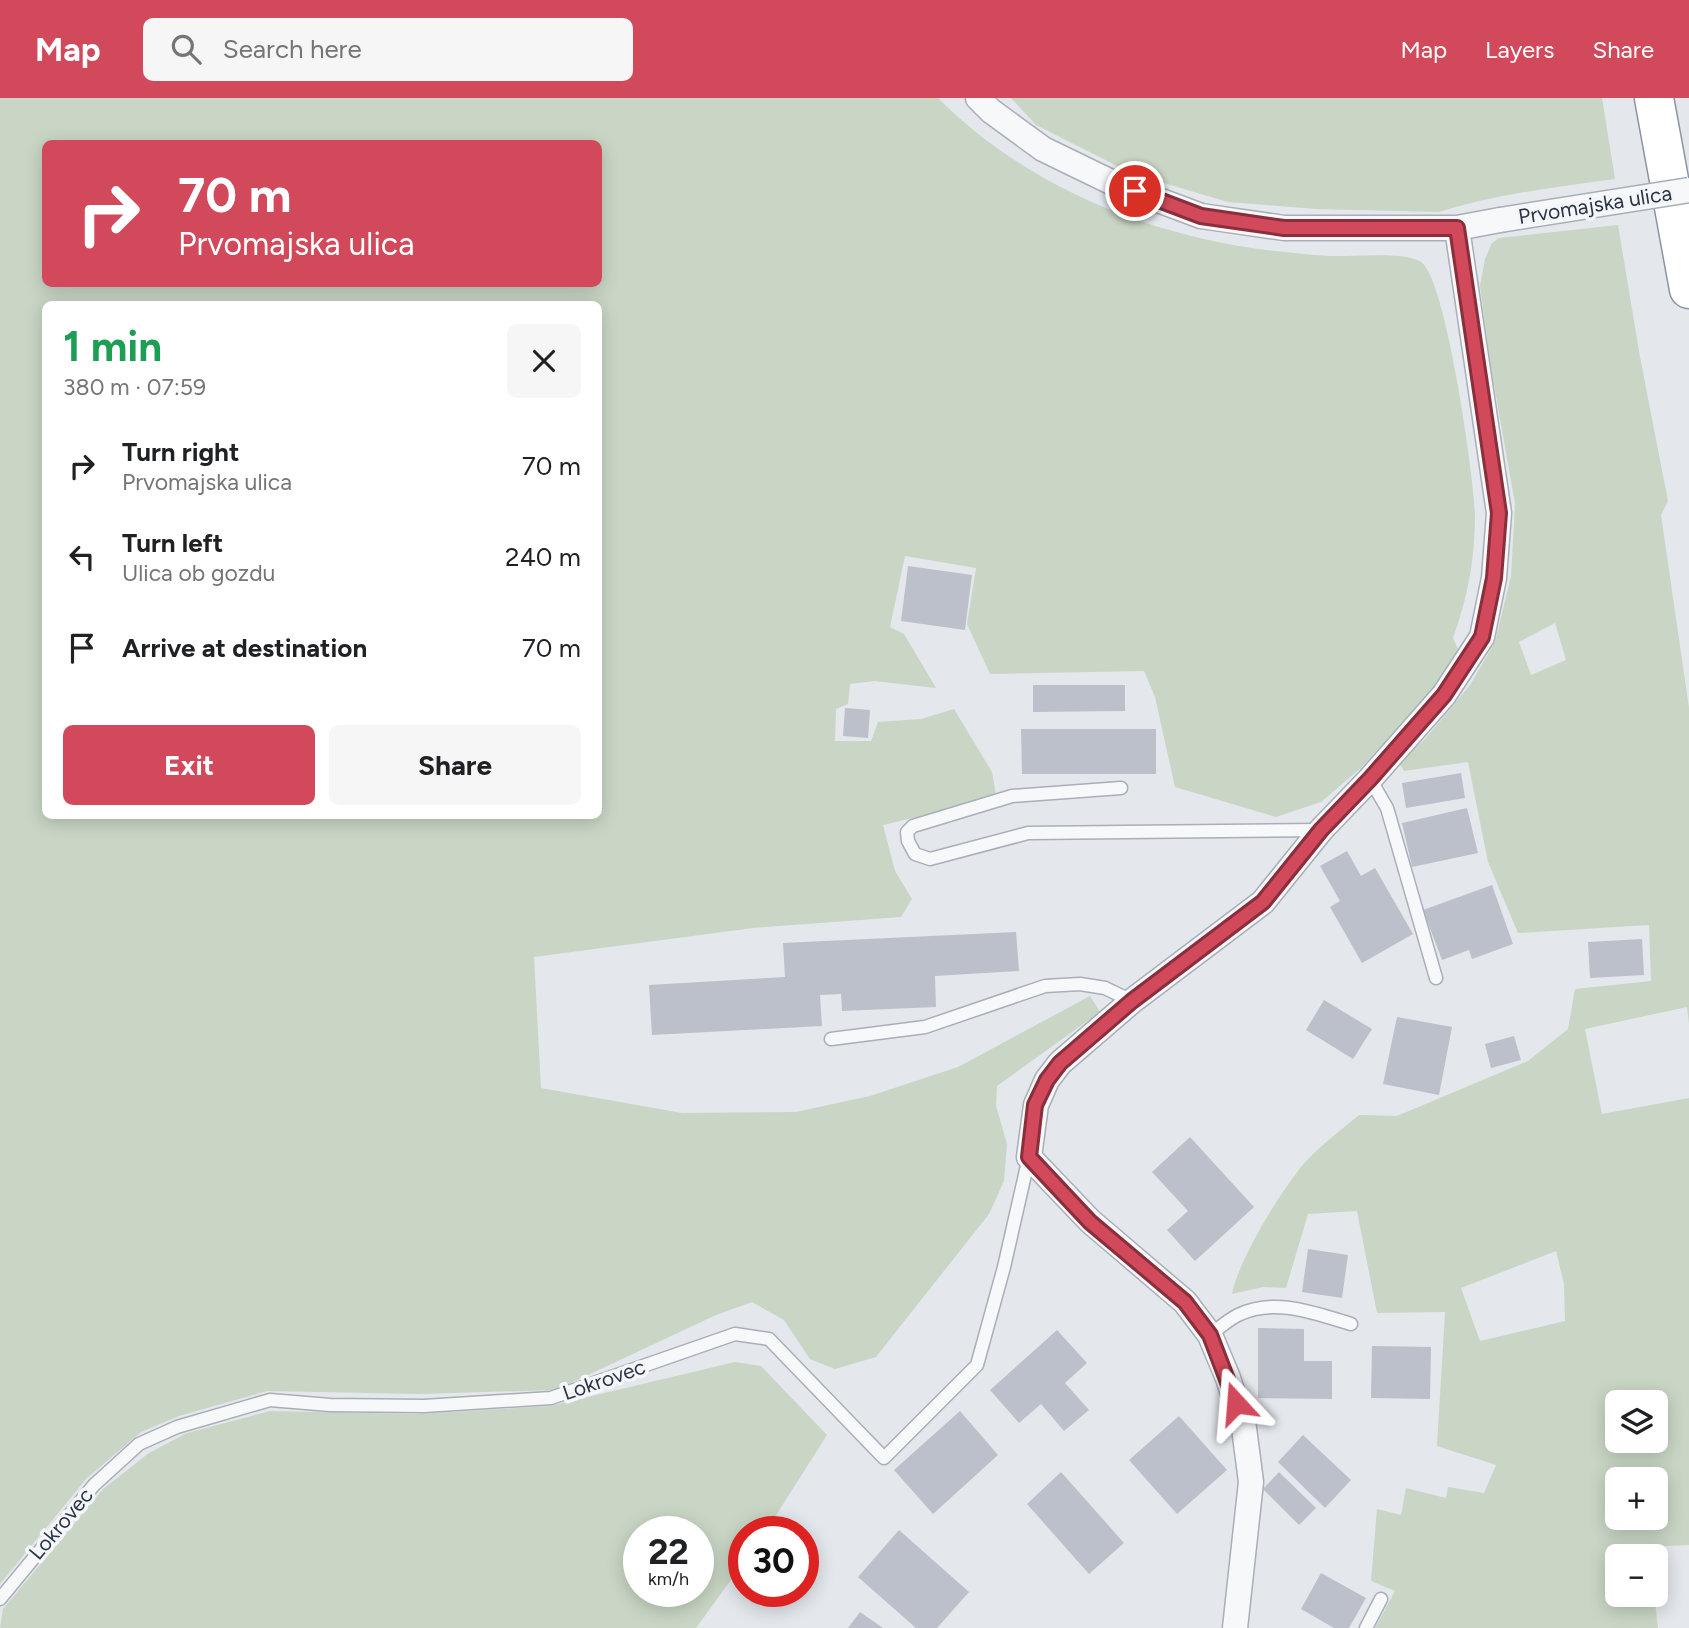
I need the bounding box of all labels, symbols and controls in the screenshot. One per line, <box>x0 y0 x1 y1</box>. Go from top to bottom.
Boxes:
search box <box>143 18 633 81</box>
text: Map <box>35 30 101 69</box>
icon: search <box>167 30 205 68</box>
text: Search here <box>223 33 362 65</box>
text: Map <box>1400 35 1447 64</box>
text: Layers <box>1485 35 1554 64</box>
text: Share <box>1592 35 1654 64</box>
pin <box>1105 161 1165 221</box>
text: 70 m <box>178 165 291 224</box>
icon: right <box>63 168 154 259</box>
icon: arrive <box>1116 172 1154 210</box>
street label: Prvomajska ulica <box>1516 180 1674 229</box>
text: Prvomajska ulica <box>178 225 414 263</box>
text: 1 min <box>63 321 162 372</box>
button: close <box>507 324 581 398</box>
text: 380 m · 07:59 <box>63 373 206 401</box>
text: Turn right <box>122 436 239 468</box>
icon: right <box>63 447 101 485</box>
text: 70 m <box>522 450 581 482</box>
text: Prvomajska ulica <box>122 468 292 496</box>
text: Turn left <box>122 527 223 559</box>
icon: left <box>63 538 101 576</box>
text: 240 m <box>505 541 581 573</box>
text: Ulica ob gozdu <box>122 559 275 587</box>
icon: arrive <box>63 629 101 667</box>
text: Arrive at destination <box>122 632 367 664</box>
text: 70 m <box>522 632 581 664</box>
button: Exit <box>63 725 315 805</box>
button: Share <box>329 725 581 805</box>
street label: Lokrovec <box>559 1354 648 1405</box>
position arrow <box>1199 1366 1273 1440</box>
map controls <box>1605 1390 1668 1607</box>
button: layers <box>1605 1390 1668 1453</box>
button: + <box>1605 1467 1668 1530</box>
street label: Lokrovec <box>23 1483 98 1565</box>
speed limit sign: 30 <box>728 1516 819 1607</box>
text: 22 <box>648 1531 689 1573</box>
button: − <box>1605 1544 1668 1607</box>
text: km/h <box>648 1568 689 1590</box>

